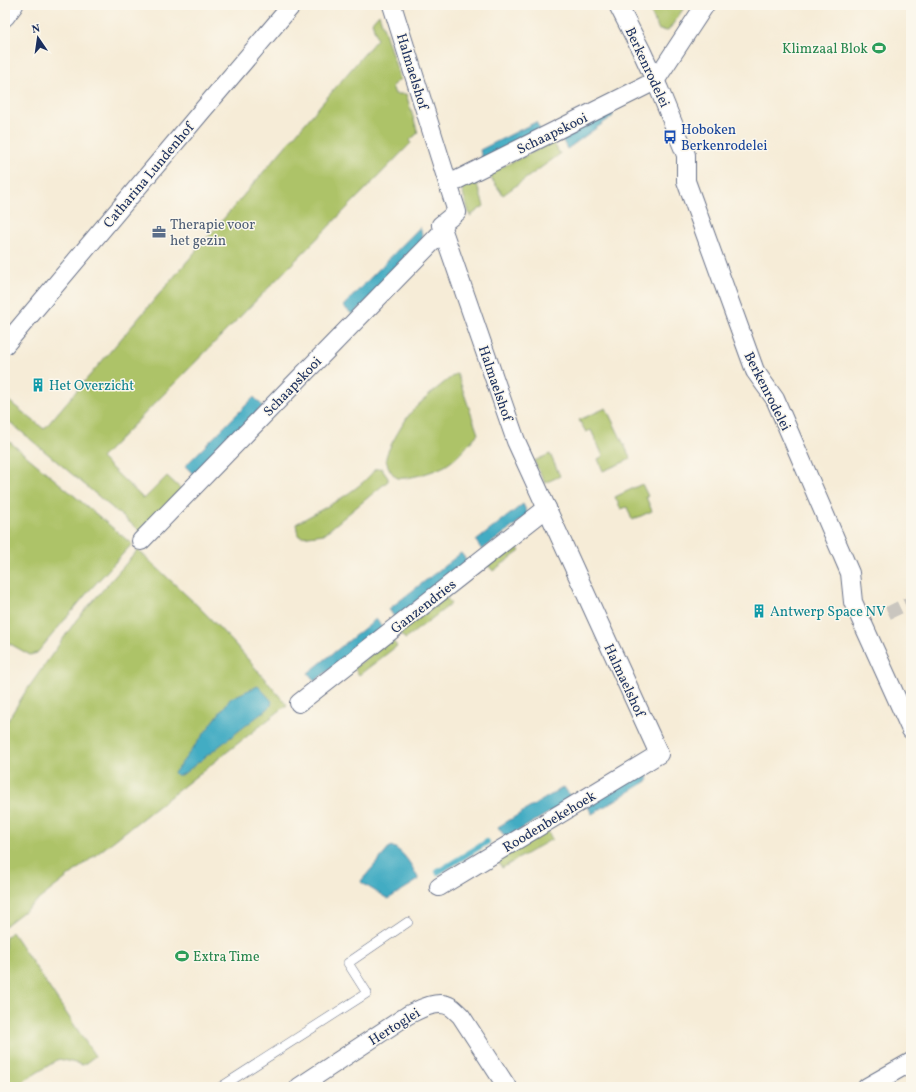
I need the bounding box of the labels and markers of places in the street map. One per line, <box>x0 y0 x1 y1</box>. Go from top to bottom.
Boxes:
place label: Klimzaal Blok <box>782 40 868 59</box>
sports icon: Klimzaal Blok <box>871 40 887 56</box>
place label: Hoboken Berkenrodelei <box>681 121 768 156</box>
bus stop icon: Hoboken Berkenrodelei <box>662 129 678 145</box>
place label: Therapie voor het gezin <box>170 216 255 251</box>
office icon: Therapie voor het gezin <box>151 224 167 240</box>
building icon: Het Overzicht <box>30 377 46 393</box>
place label: Het Overzicht <box>49 377 134 396</box>
building icon: Antwerp Space NV <box>751 603 767 619</box>
place label: Antwerp Space NV <box>770 603 886 622</box>
sports icon: Extra Time <box>174 948 190 964</box>
place label: Extra Time <box>193 948 260 967</box>

